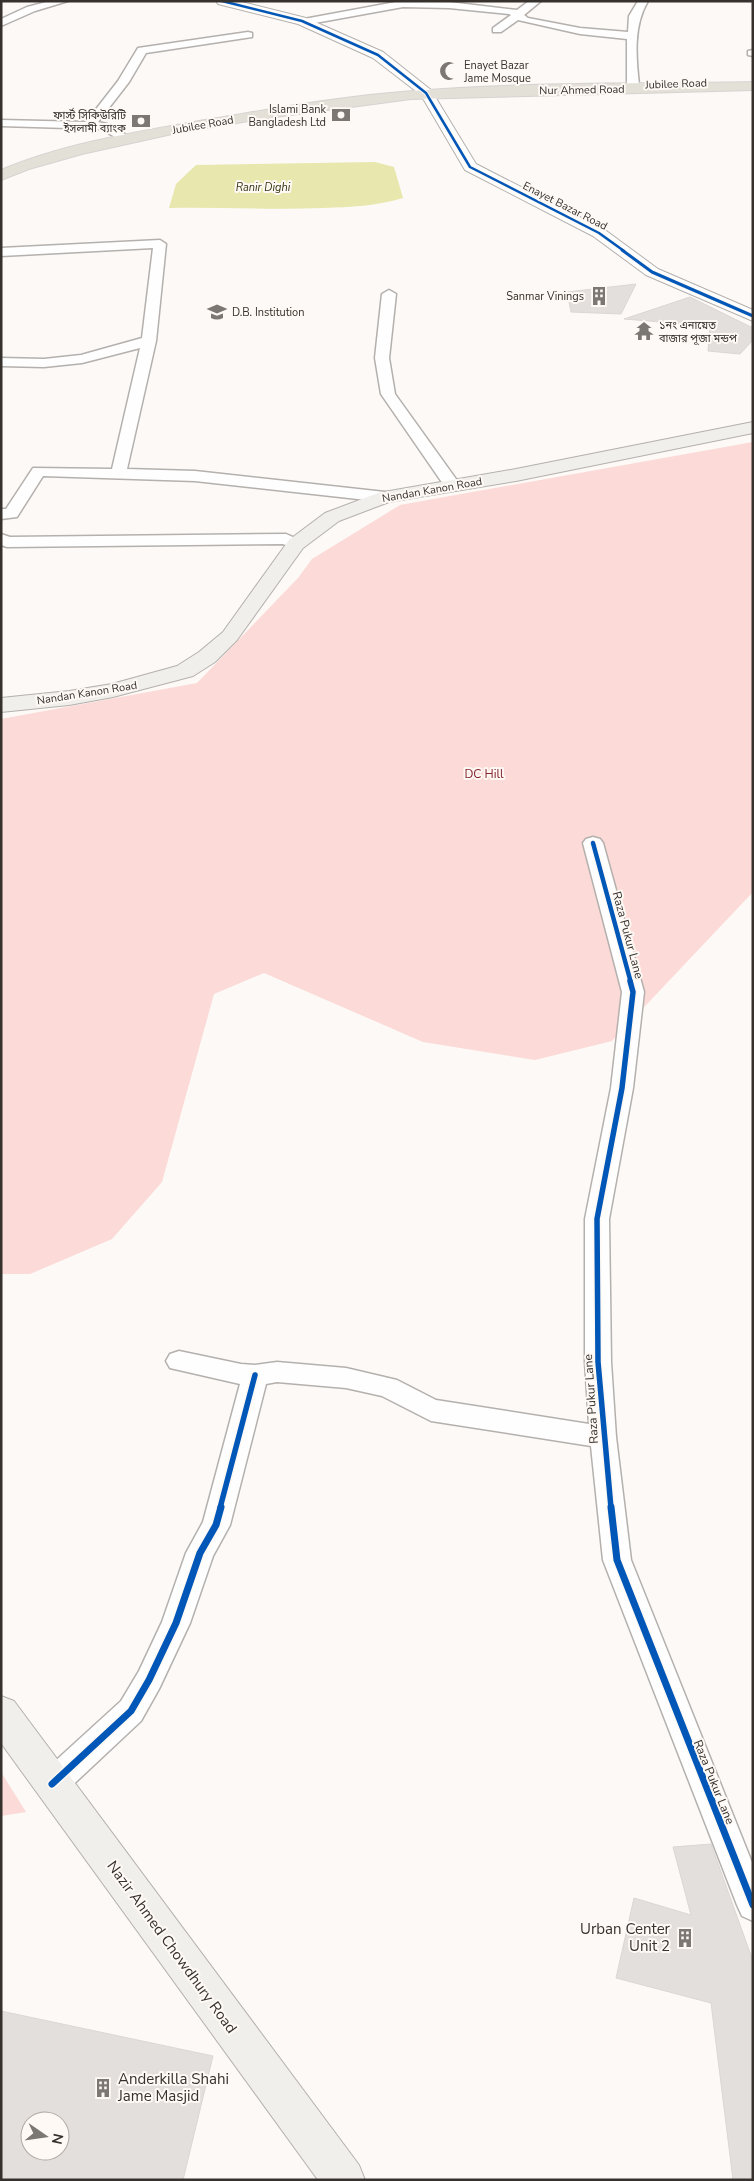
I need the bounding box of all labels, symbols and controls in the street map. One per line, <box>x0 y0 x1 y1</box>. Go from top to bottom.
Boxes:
place label: Enayet Bazar Jame Mosque <box>463 58 531 86</box>
mosque icon: Enayet Bazar Jame Mosque <box>438 60 460 82</box>
street label: Jubilee Road <box>644 75 707 93</box>
street label: Nur Ahmed Road <box>539 82 625 98</box>
place label: Islami Bank Bangladesh Ltd <box>248 102 326 130</box>
bank icon: Islami Bank Bangladesh Ltd <box>330 104 352 126</box>
place label: ফার্স্ট সিকিউরিটি ইসলামী ব্যাংক <box>52 107 127 136</box>
bank icon: ফার্স্ট সিকিউরিটি ইসলামী ব্যাংক <box>130 110 152 132</box>
street label: Jubilee Road <box>170 112 235 138</box>
street label: Enayet Bazar Road <box>520 178 610 234</box>
water label: Ranir Dighi <box>236 180 291 195</box>
building icon: Sanmar Vinings <box>588 285 610 307</box>
place label: Sanmar Vinings <box>506 289 584 304</box>
school or university icon: D.B. Institution <box>206 301 228 323</box>
place label: D.B. Institution <box>232 305 304 320</box>
place label: ১নং এনায়েত বাজার পূজা মন্ডপ <box>658 318 737 346</box>
temple icon: ১নং এনায়েত বাজার পূজা মন্ডপ <box>633 320 655 342</box>
street label: Nandan Kanon Road <box>381 474 483 506</box>
street label: Nandan Kanon Road <box>36 678 138 708</box>
park label: DC Hill <box>464 766 504 782</box>
street label: Raza Pukur Lane <box>609 890 647 980</box>
street label: Raza Pukur Lane <box>580 1354 602 1444</box>
street label: Raza Pukur Lane <box>690 1737 738 1827</box>
street label: Nazir Ahmed Chowdhury Road <box>103 1857 241 2037</box>
place label: Urban Center Unit 2 <box>580 1919 671 1956</box>
building icon: Urban Center Unit 2 <box>674 1927 696 1949</box>
place label: Anderkilla Shahi Jame Masjid <box>117 2069 229 2106</box>
building icon: Anderkilla Shahi Jame Masjid <box>92 2077 114 2099</box>
north arrow <box>20 2111 70 2161</box>
text: N <box>47 2132 68 2146</box>

